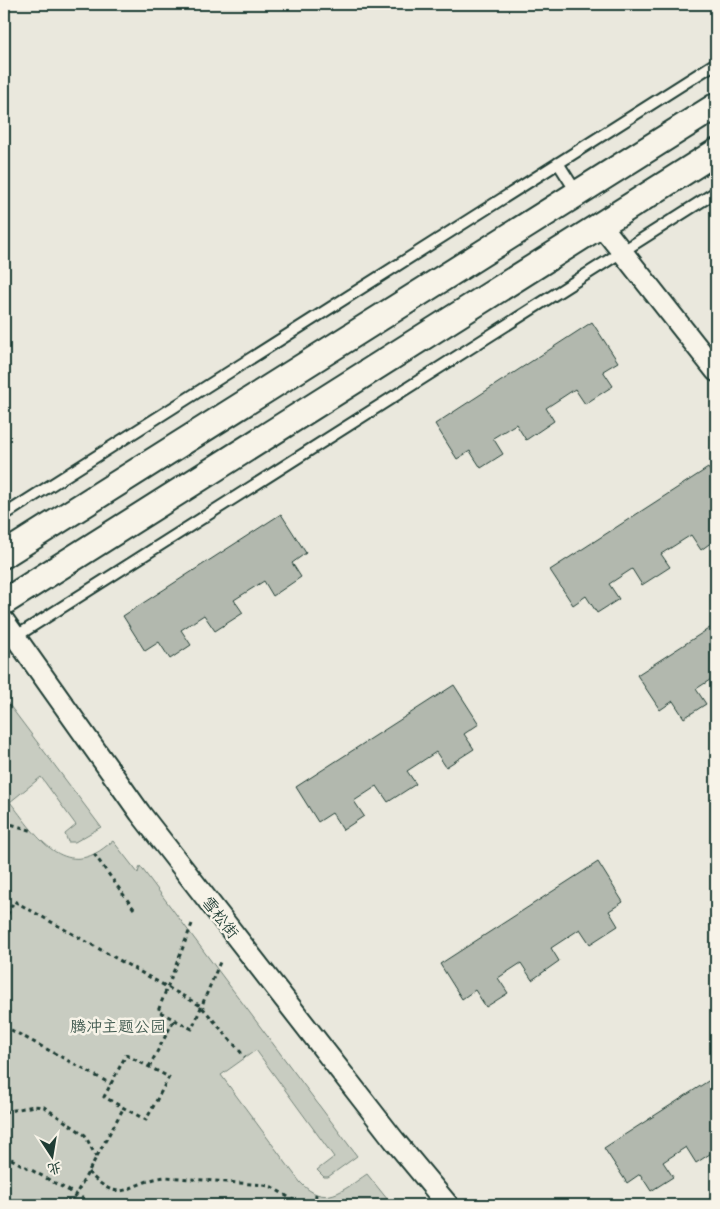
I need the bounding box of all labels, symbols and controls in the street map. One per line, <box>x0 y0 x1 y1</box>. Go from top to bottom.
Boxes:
street label: 雪松街 <box>197 892 244 943</box>
park label: 腾冲主题公园 <box>70 1016 166 1038</box>
north arrow <box>28 1132 78 1182</box>
text: 北 <box>46 1157 63 1179</box>

